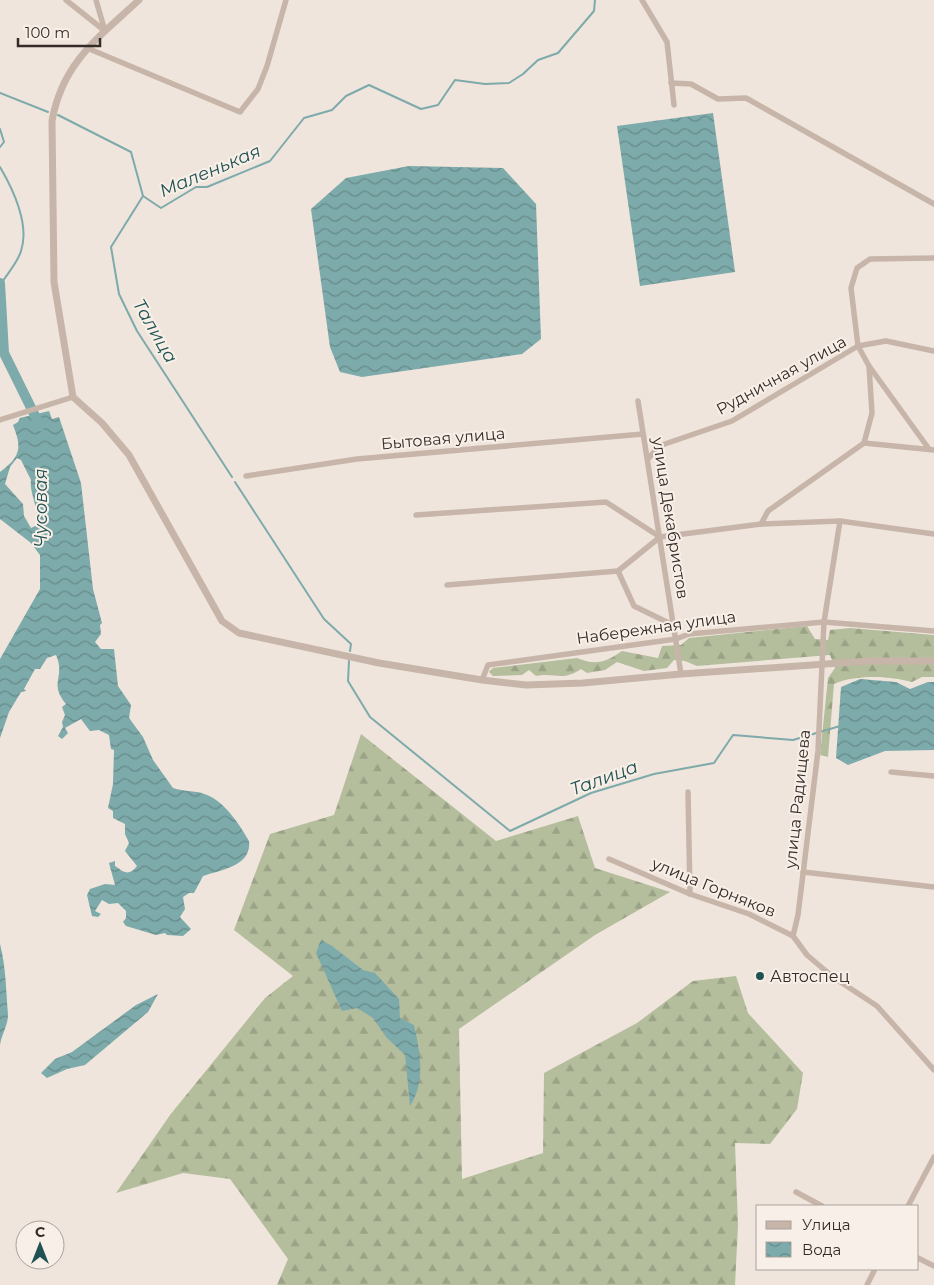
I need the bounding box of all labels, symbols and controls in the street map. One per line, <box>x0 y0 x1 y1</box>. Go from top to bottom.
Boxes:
scale bar <box>18 15 100 47</box>
text: 100 m <box>25 23 70 42</box>
water label: Маленькая <box>156 140 264 202</box>
water label: Талица <box>128 295 182 367</box>
street label: Рудничная улица <box>713 332 850 419</box>
street label: Бытовая улица <box>380 424 506 453</box>
street label: улица Декабристов <box>648 435 693 600</box>
water label: Чусовая <box>30 468 52 547</box>
street label: Набережная улица <box>575 607 737 648</box>
street label: улица Радищева <box>781 729 814 871</box>
water label: Талица <box>567 756 641 800</box>
street label: улица Горняков <box>648 854 779 921</box>
place label: Автоспец <box>770 967 850 986</box>
marker: Автоспец <box>754 970 766 982</box>
legend <box>756 1205 919 1270</box>
text: Улица <box>802 1215 850 1234</box>
north arrow <box>15 1220 65 1270</box>
text: С <box>35 1223 45 1241</box>
text: Вода <box>802 1240 841 1259</box>

